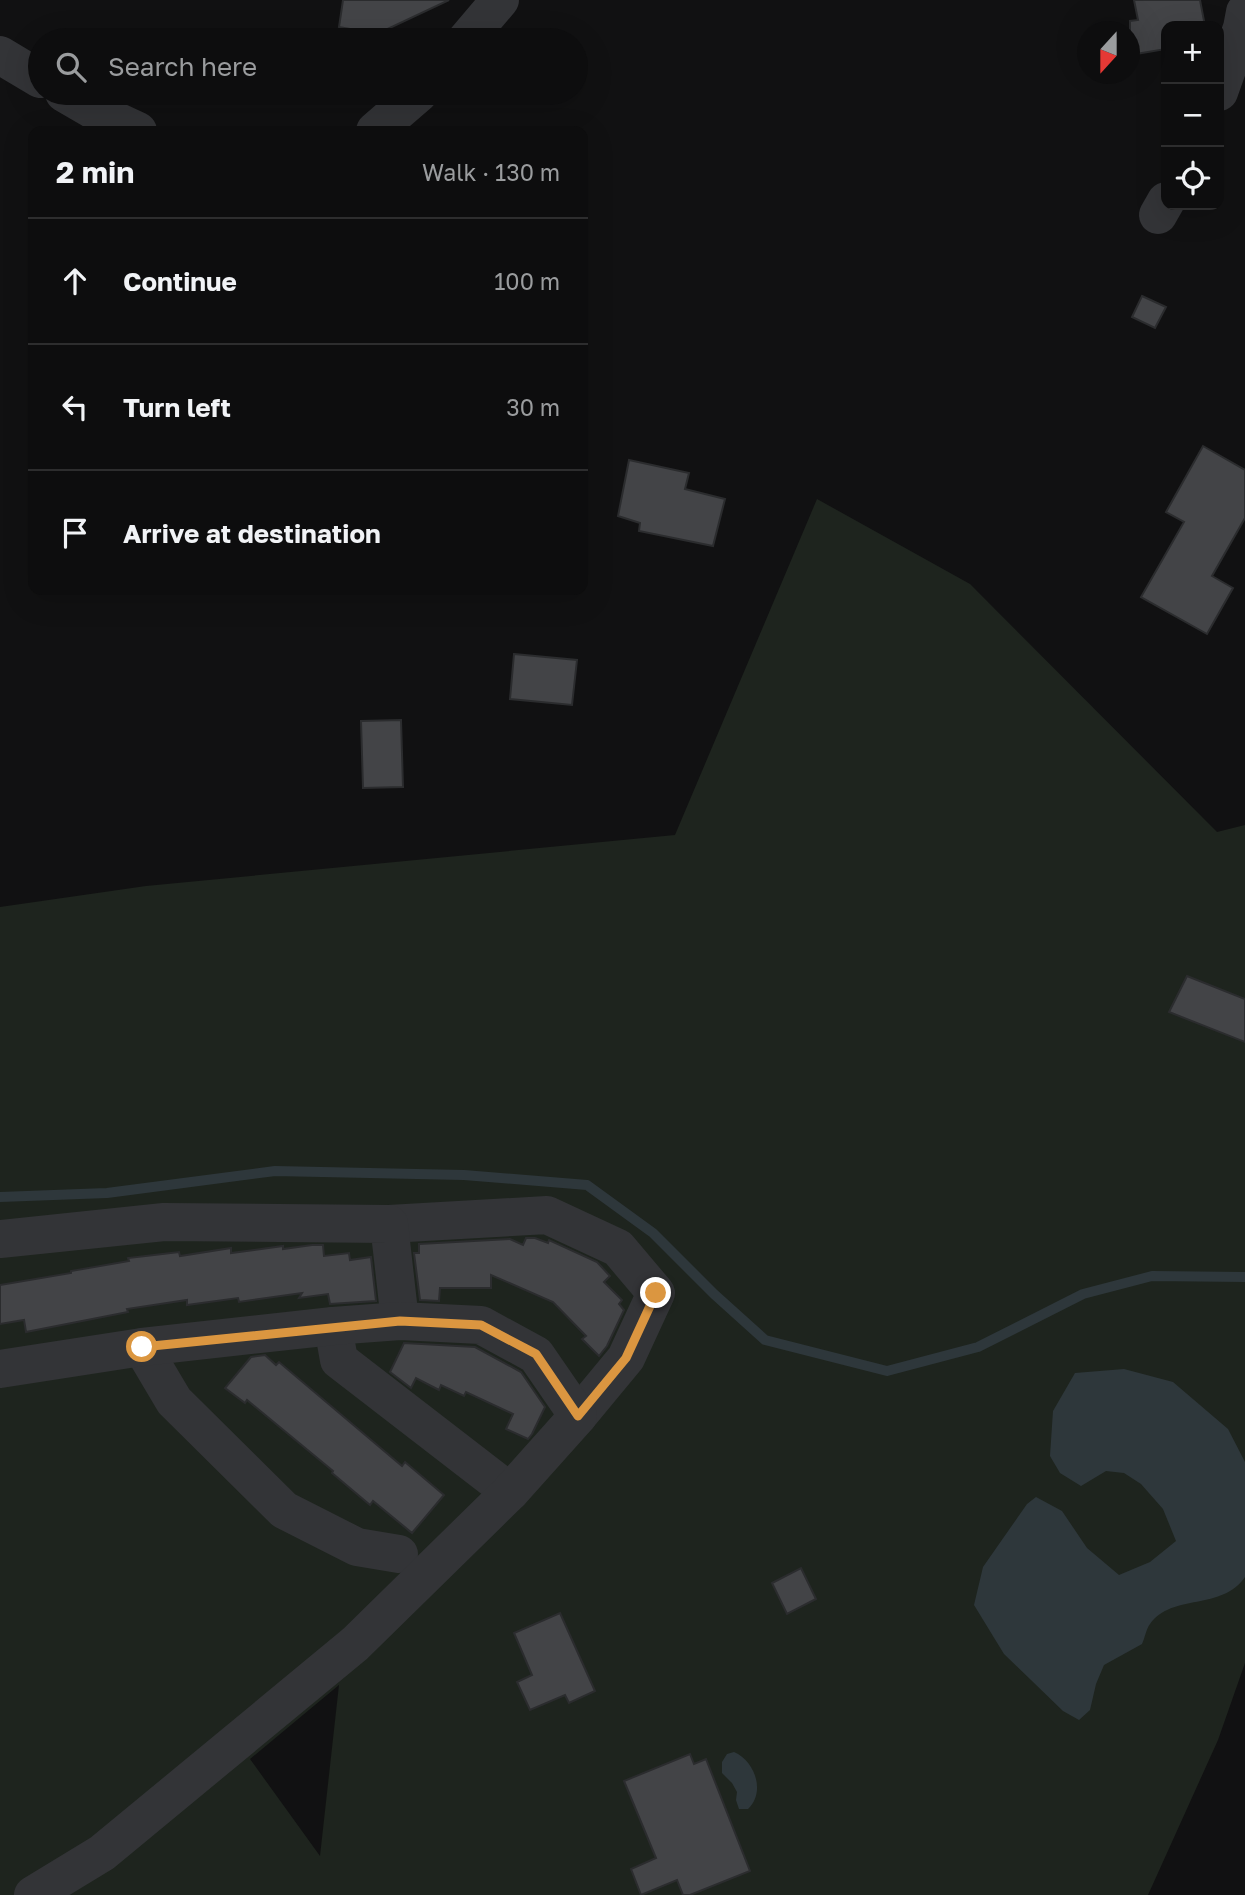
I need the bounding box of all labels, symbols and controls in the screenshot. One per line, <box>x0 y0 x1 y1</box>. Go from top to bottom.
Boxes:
north arrow <box>1077 21 1140 84</box>
map controls <box>1161 21 1224 210</box>
button: + <box>1161 21 1224 84</box>
search box <box>28 28 588 105</box>
icon: search <box>52 48 90 86</box>
text: Search here <box>108 51 257 82</box>
button: − <box>1161 84 1224 147</box>
button: locate <box>1161 147 1224 210</box>
text: 2 min <box>56 154 134 190</box>
text: Walk · 130 m <box>422 158 560 186</box>
icon: ahead <box>56 262 94 300</box>
text: Continue <box>123 266 237 297</box>
text: 100 m <box>494 267 560 295</box>
icon: left <box>56 388 94 426</box>
text: Turn left <box>123 392 231 423</box>
text: 30 m <box>506 393 560 421</box>
icon: arrive <box>56 514 94 552</box>
text: Arrive at destination <box>123 518 381 549</box>
route end <box>640 1277 671 1308</box>
route start <box>126 1331 157 1362</box>

